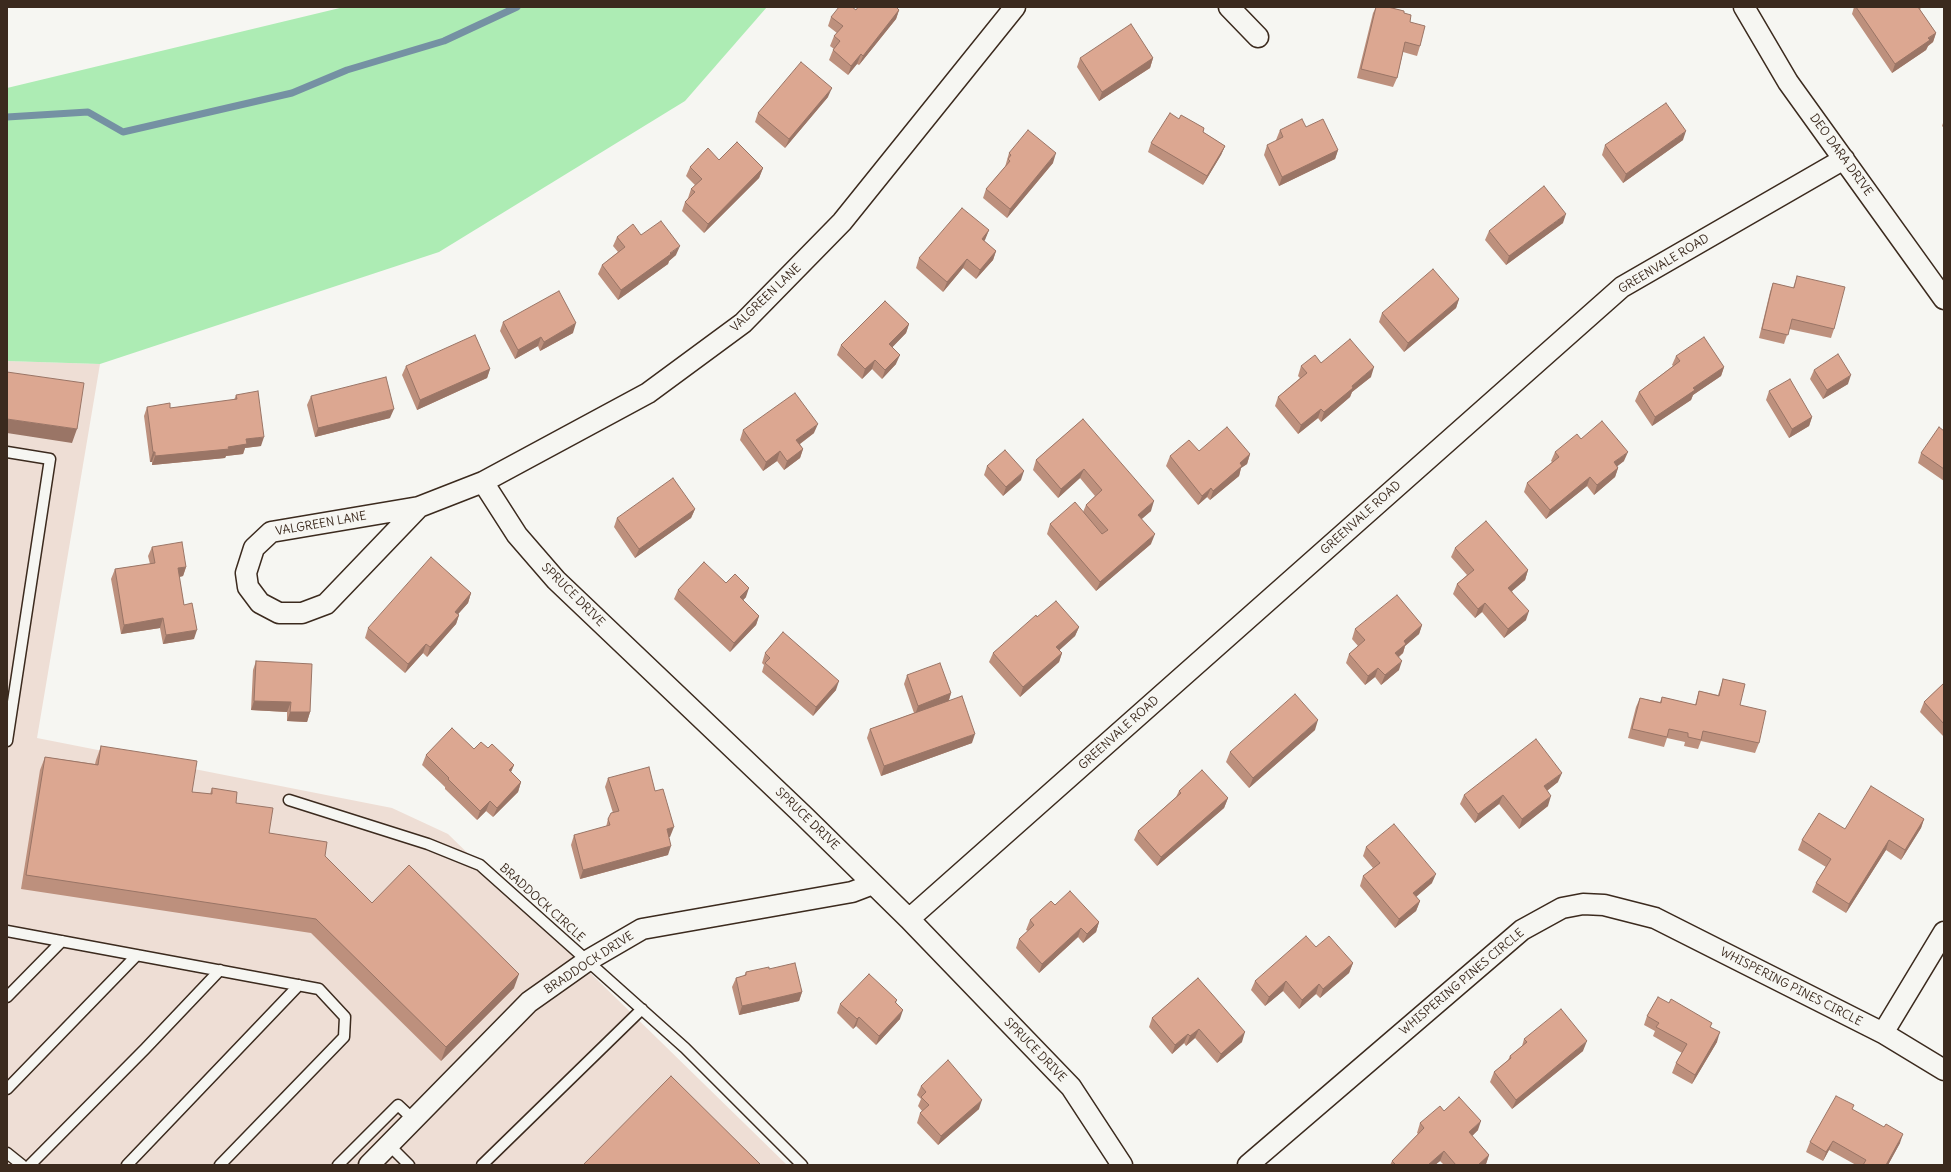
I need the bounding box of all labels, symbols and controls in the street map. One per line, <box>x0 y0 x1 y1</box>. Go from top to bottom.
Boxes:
street label: DEO DARA DRIVE <box>1806 111 1876 199</box>
street label: GREENVALE ROAD <box>1616 231 1712 297</box>
street label: VALGREEN LANE <box>728 261 804 335</box>
street label: GREENVALE ROAD <box>1318 478 1404 558</box>
street label: VALGREEN LANE <box>274 509 368 539</box>
street label: SPRUCE DRIVE <box>538 560 608 630</box>
street label: GREENVALE ROAD <box>1076 693 1162 773</box>
street label: SPRUCE DRIVE <box>772 785 842 853</box>
street label: BRADDOCK CIRCLE <box>496 861 588 945</box>
street label: WHISPERING PINES CIRCLE <box>1397 926 1527 1038</box>
street label: BRADDOCK DRIVE <box>542 929 636 997</box>
street label: WHISPERING PINES CIRCLE <box>1717 945 1865 1029</box>
street label: SPRUCE DRIVE <box>1001 1015 1069 1085</box>

